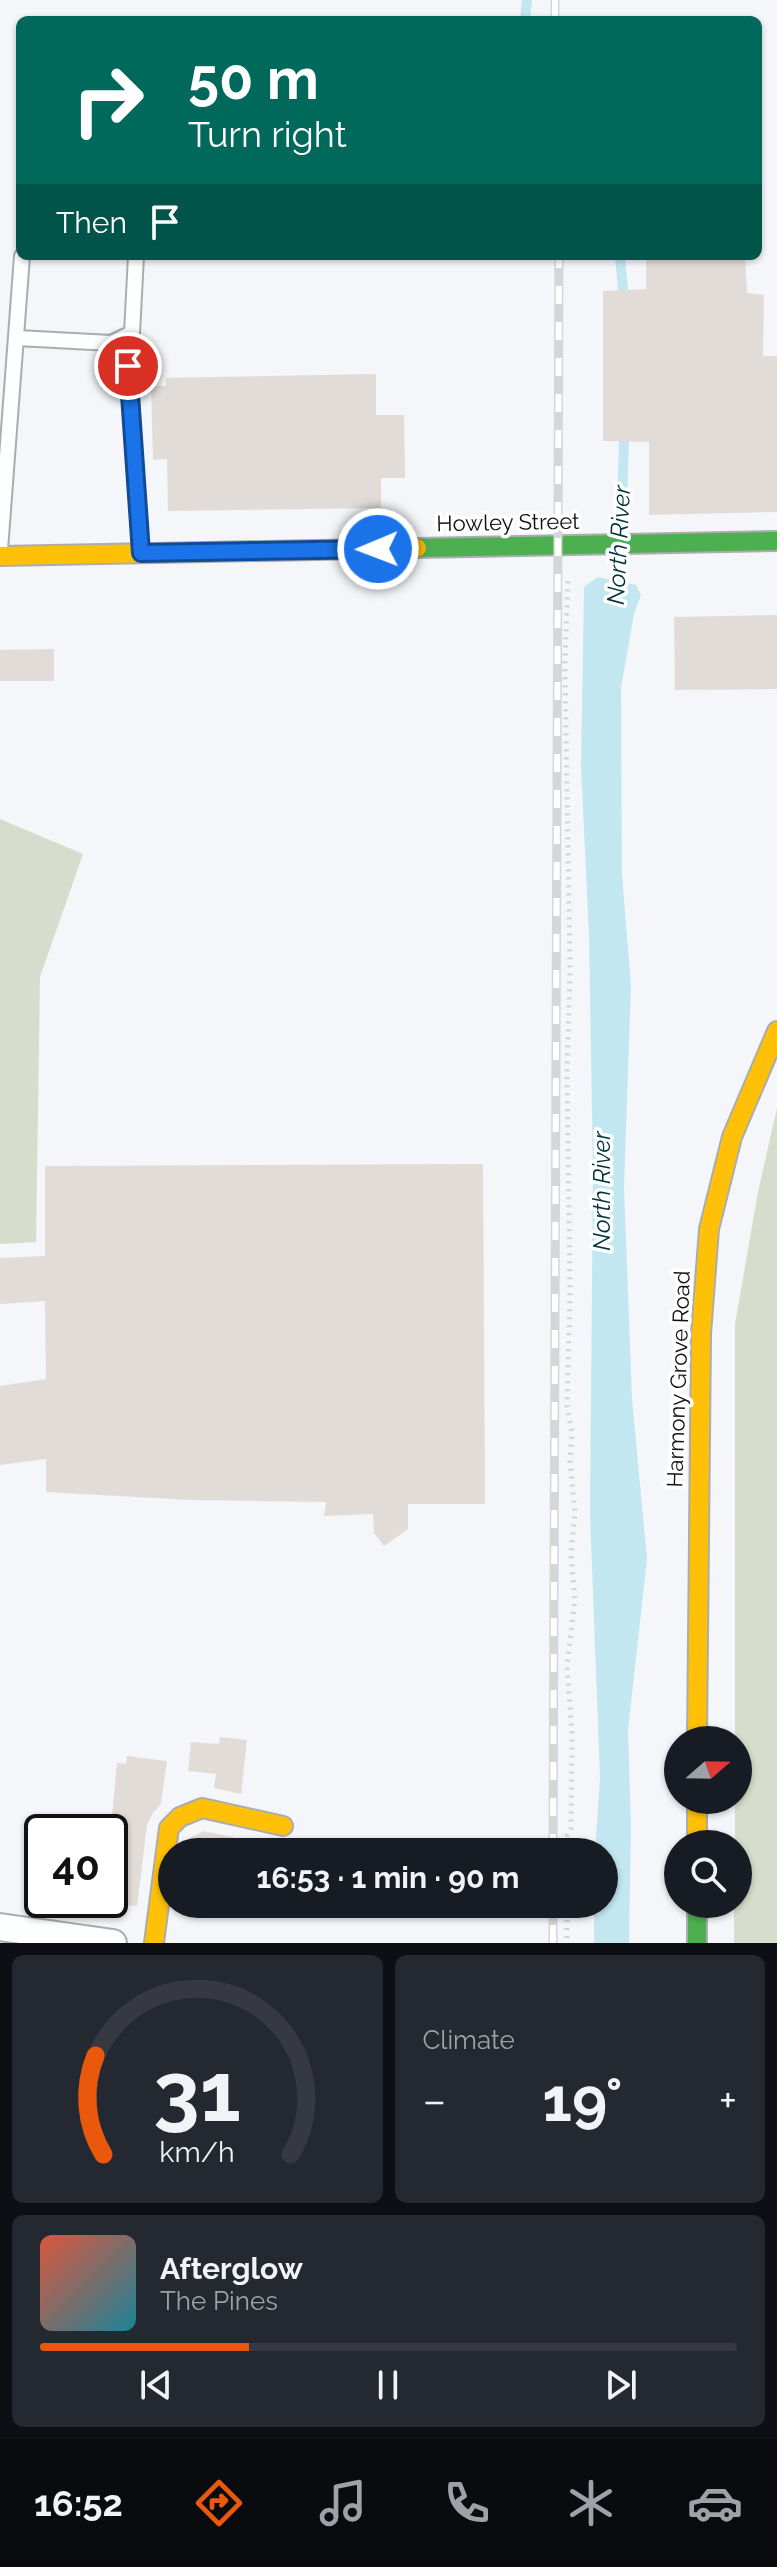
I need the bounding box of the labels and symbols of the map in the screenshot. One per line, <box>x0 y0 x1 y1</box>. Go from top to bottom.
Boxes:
pin <box>94 332 162 400</box>
water label: North River <box>601 484 636 605</box>
position arrow <box>336 507 420 591</box>
street label: Howley Street <box>436 508 580 536</box>
water label: North River <box>587 1131 616 1251</box>
street label: Harmony Grove Road <box>661 1270 695 1488</box>
north arrow <box>664 1726 752 1814</box>
speed limit sign: 40 <box>24 1814 128 1918</box>

